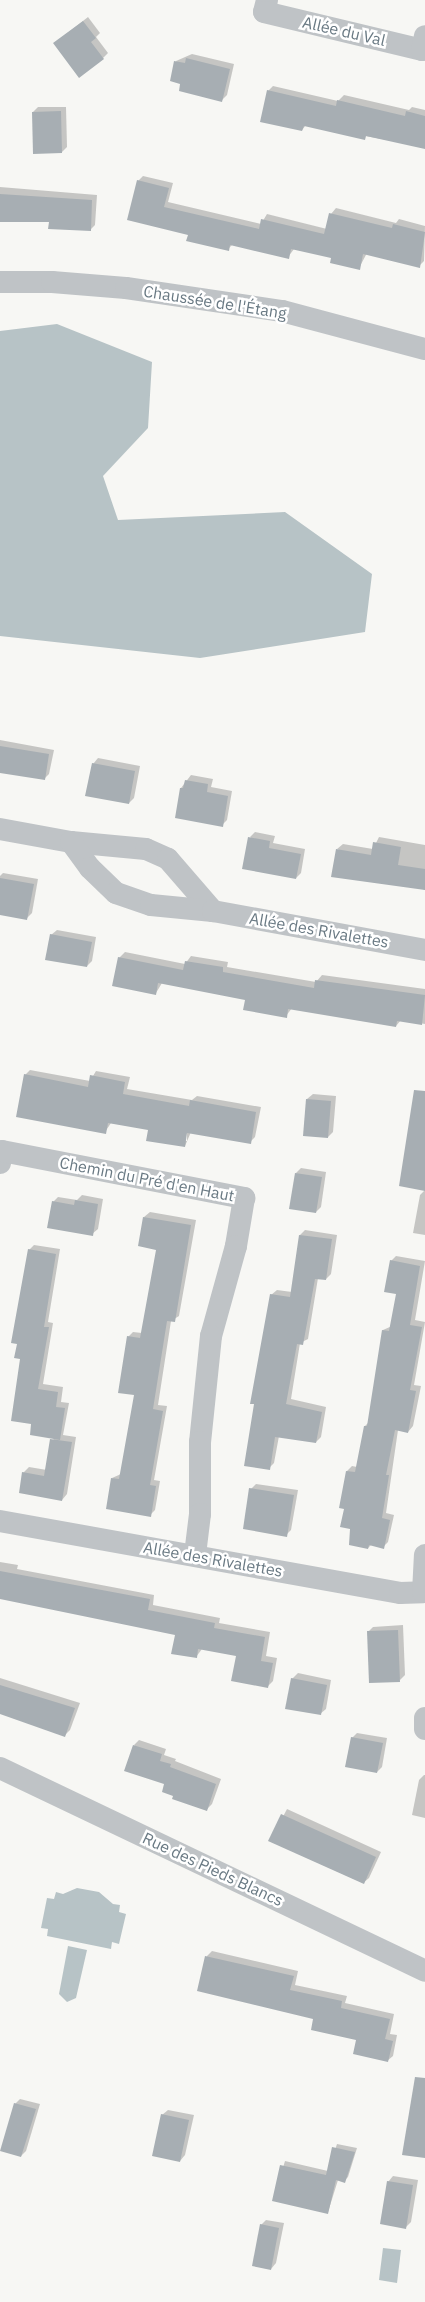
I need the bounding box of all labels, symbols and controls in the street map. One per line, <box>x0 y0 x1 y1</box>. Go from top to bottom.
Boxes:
street label: Allée du Val <box>301 12 387 50</box>
street label: Chaussée de l'Étang <box>142 281 288 323</box>
street label: Allée des Rivalettes <box>248 908 390 952</box>
street label: Chemin du Pré d'en Haut <box>58 1153 236 1205</box>
street label: Allée des Rivalettes <box>142 1537 284 1581</box>
street label: Rue des Pieds Blancs <box>140 1828 286 1910</box>

